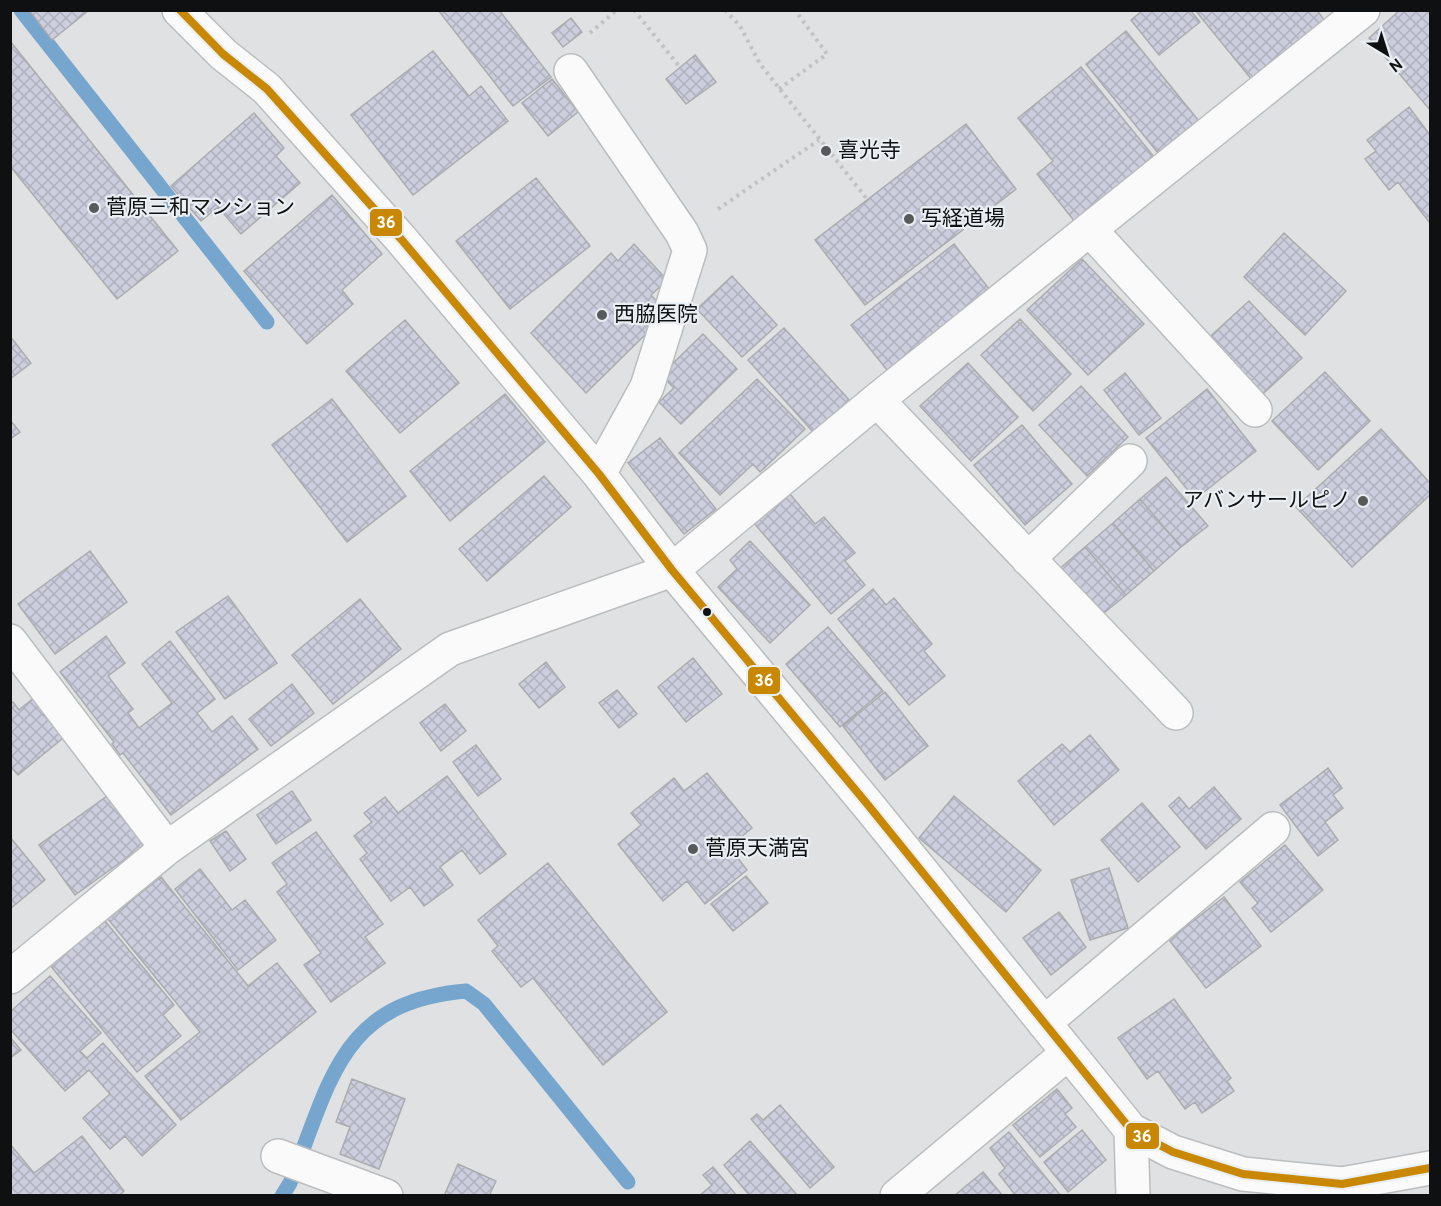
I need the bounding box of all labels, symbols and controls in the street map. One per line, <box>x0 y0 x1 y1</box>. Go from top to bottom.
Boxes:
north arrow <box>1357 24 1417 84</box>
text: N <box>1384 53 1406 76</box>
place label: 喜光寺 <box>838 138 901 165</box>
marker: 喜光寺 <box>819 144 833 158</box>
place label: 菅原三和マンション <box>106 195 295 222</box>
marker: 菅原三和マンション <box>87 201 101 215</box>
place label: 写経道場 <box>921 206 1005 233</box>
line badge: 36 <box>369 208 403 237</box>
marker: 写経道場 <box>902 212 916 226</box>
text: 36 <box>376 214 396 234</box>
place label: 西脇医院 <box>614 302 698 329</box>
marker: 西脇医院 <box>595 308 609 322</box>
place label: アバンサールピノ <box>1183 488 1351 515</box>
marker: アバンサールピノ <box>1356 494 1370 508</box>
unlabelled marker <box>701 606 713 618</box>
line badge: 36 <box>747 666 781 695</box>
text: 36 <box>754 672 774 692</box>
place label: 菅原天満宮 <box>705 836 810 863</box>
marker: 菅原天満宮 <box>686 842 700 856</box>
line badge: 36 <box>1125 1122 1160 1150</box>
text: 36 <box>1132 1128 1152 1148</box>

